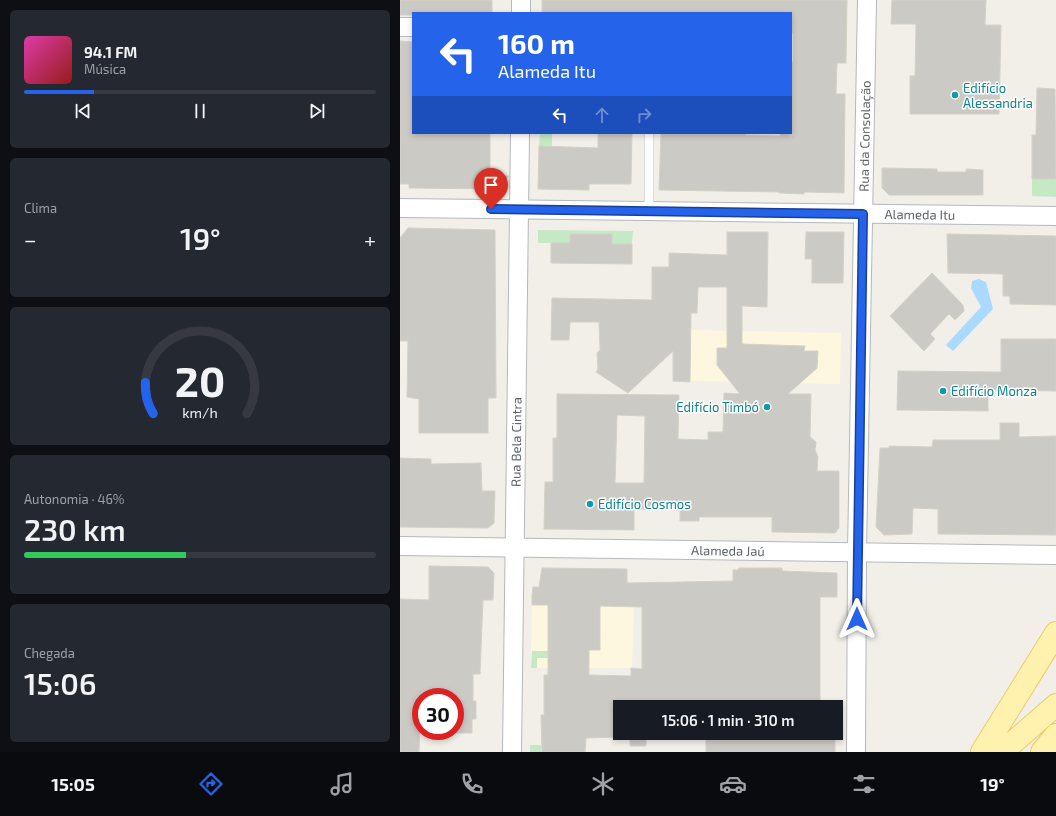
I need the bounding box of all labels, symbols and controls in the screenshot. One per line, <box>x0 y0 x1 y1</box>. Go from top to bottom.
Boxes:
text: 160 m <box>498 26 575 60</box>
icon: left <box>432 28 484 80</box>
text: 94.1 FM <box>84 43 137 61</box>
text: Alameda Itu <box>498 60 596 82</box>
text: Música <box>84 61 126 77</box>
street label: Rua da Consolação <box>856 80 874 192</box>
place label: Edifício Alessandria <box>963 80 1033 111</box>
marker: Edifício Alessandria <box>950 90 960 100</box>
icon: previous <box>72 100 94 122</box>
icon: pause <box>189 100 211 122</box>
icon: next <box>306 100 328 122</box>
icon: left <box>549 104 571 126</box>
icon: ahead <box>591 104 613 126</box>
icon: right <box>633 104 655 126</box>
pin <box>474 168 508 209</box>
icon: arrive <box>480 174 502 196</box>
text: Clima <box>24 200 57 216</box>
street label: Alameda Itu <box>884 206 955 223</box>
text: 19° <box>180 220 221 256</box>
text: − <box>24 226 37 252</box>
text: + <box>364 226 376 252</box>
text: 20 <box>175 355 225 405</box>
place label: Edifício Monza <box>951 383 1037 399</box>
marker: Edifício Monza <box>938 386 948 396</box>
street label: Rua Bela Cintra <box>507 397 525 487</box>
place label: Edifício Timbó <box>676 399 759 415</box>
marker: Edifício Timbó <box>762 402 772 412</box>
text: km/h <box>182 404 218 421</box>
text: Autonomia · 46% <box>24 491 124 507</box>
place label: Edifício Cosmos <box>598 496 691 512</box>
marker: Edifício Cosmos <box>585 499 595 509</box>
text: 230 km <box>24 511 126 547</box>
street label: Alameda Jaú <box>691 542 765 559</box>
position arrow <box>836 598 878 640</box>
text: Chegada <box>24 645 75 661</box>
text: 15:06 <box>24 665 96 701</box>
speed limit sign: 30 <box>412 688 464 740</box>
text: 15:06 · 1 min · 310 m <box>662 711 794 729</box>
icon: directions <box>197 770 225 798</box>
icon: music <box>328 770 356 798</box>
icon: phone <box>458 770 486 798</box>
icon: climate <box>589 770 617 798</box>
icon: car <box>719 770 747 798</box>
icon: filters <box>850 770 878 798</box>
text: 15:05 <box>51 773 95 795</box>
text: 19° <box>980 773 1005 795</box>

